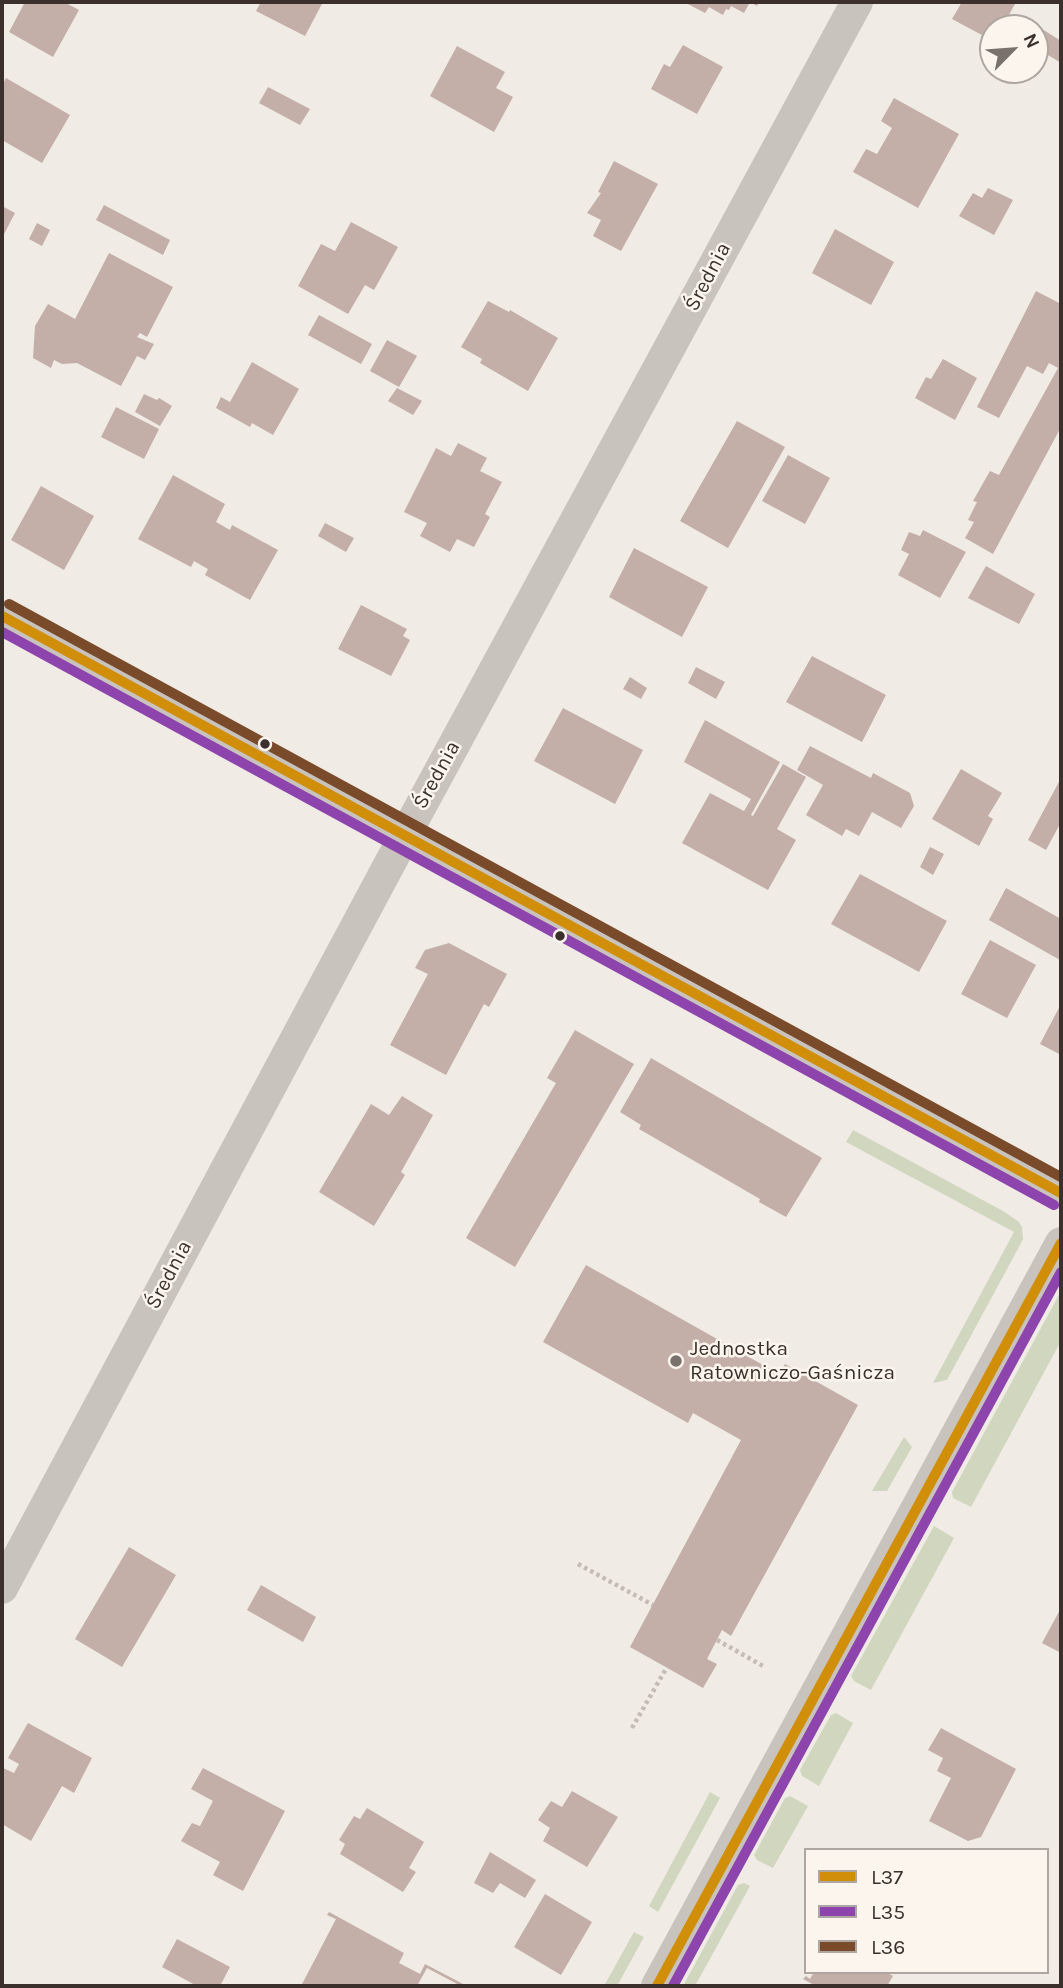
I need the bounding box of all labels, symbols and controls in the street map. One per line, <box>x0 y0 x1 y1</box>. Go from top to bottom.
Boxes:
north arrow <box>979 14 1049 84</box>
text: N <box>1018 30 1044 52</box>
street label: Średnia <box>680 238 736 316</box>
unlabelled marker <box>258 737 272 751</box>
street label: Średnia <box>408 737 466 813</box>
unlabelled marker <box>553 929 567 943</box>
street label: Średnia <box>141 1236 197 1314</box>
place label: Jednostka Ratowniczo-Gaśnicza <box>690 1336 895 1386</box>
marker: Jednostka Ratowniczo-Gaśnicza <box>668 1353 684 1369</box>
legend <box>804 1848 1049 1974</box>
text: L37 <box>871 1865 903 1889</box>
text: L35 <box>871 1900 905 1924</box>
text: L36 <box>871 1935 905 1959</box>

